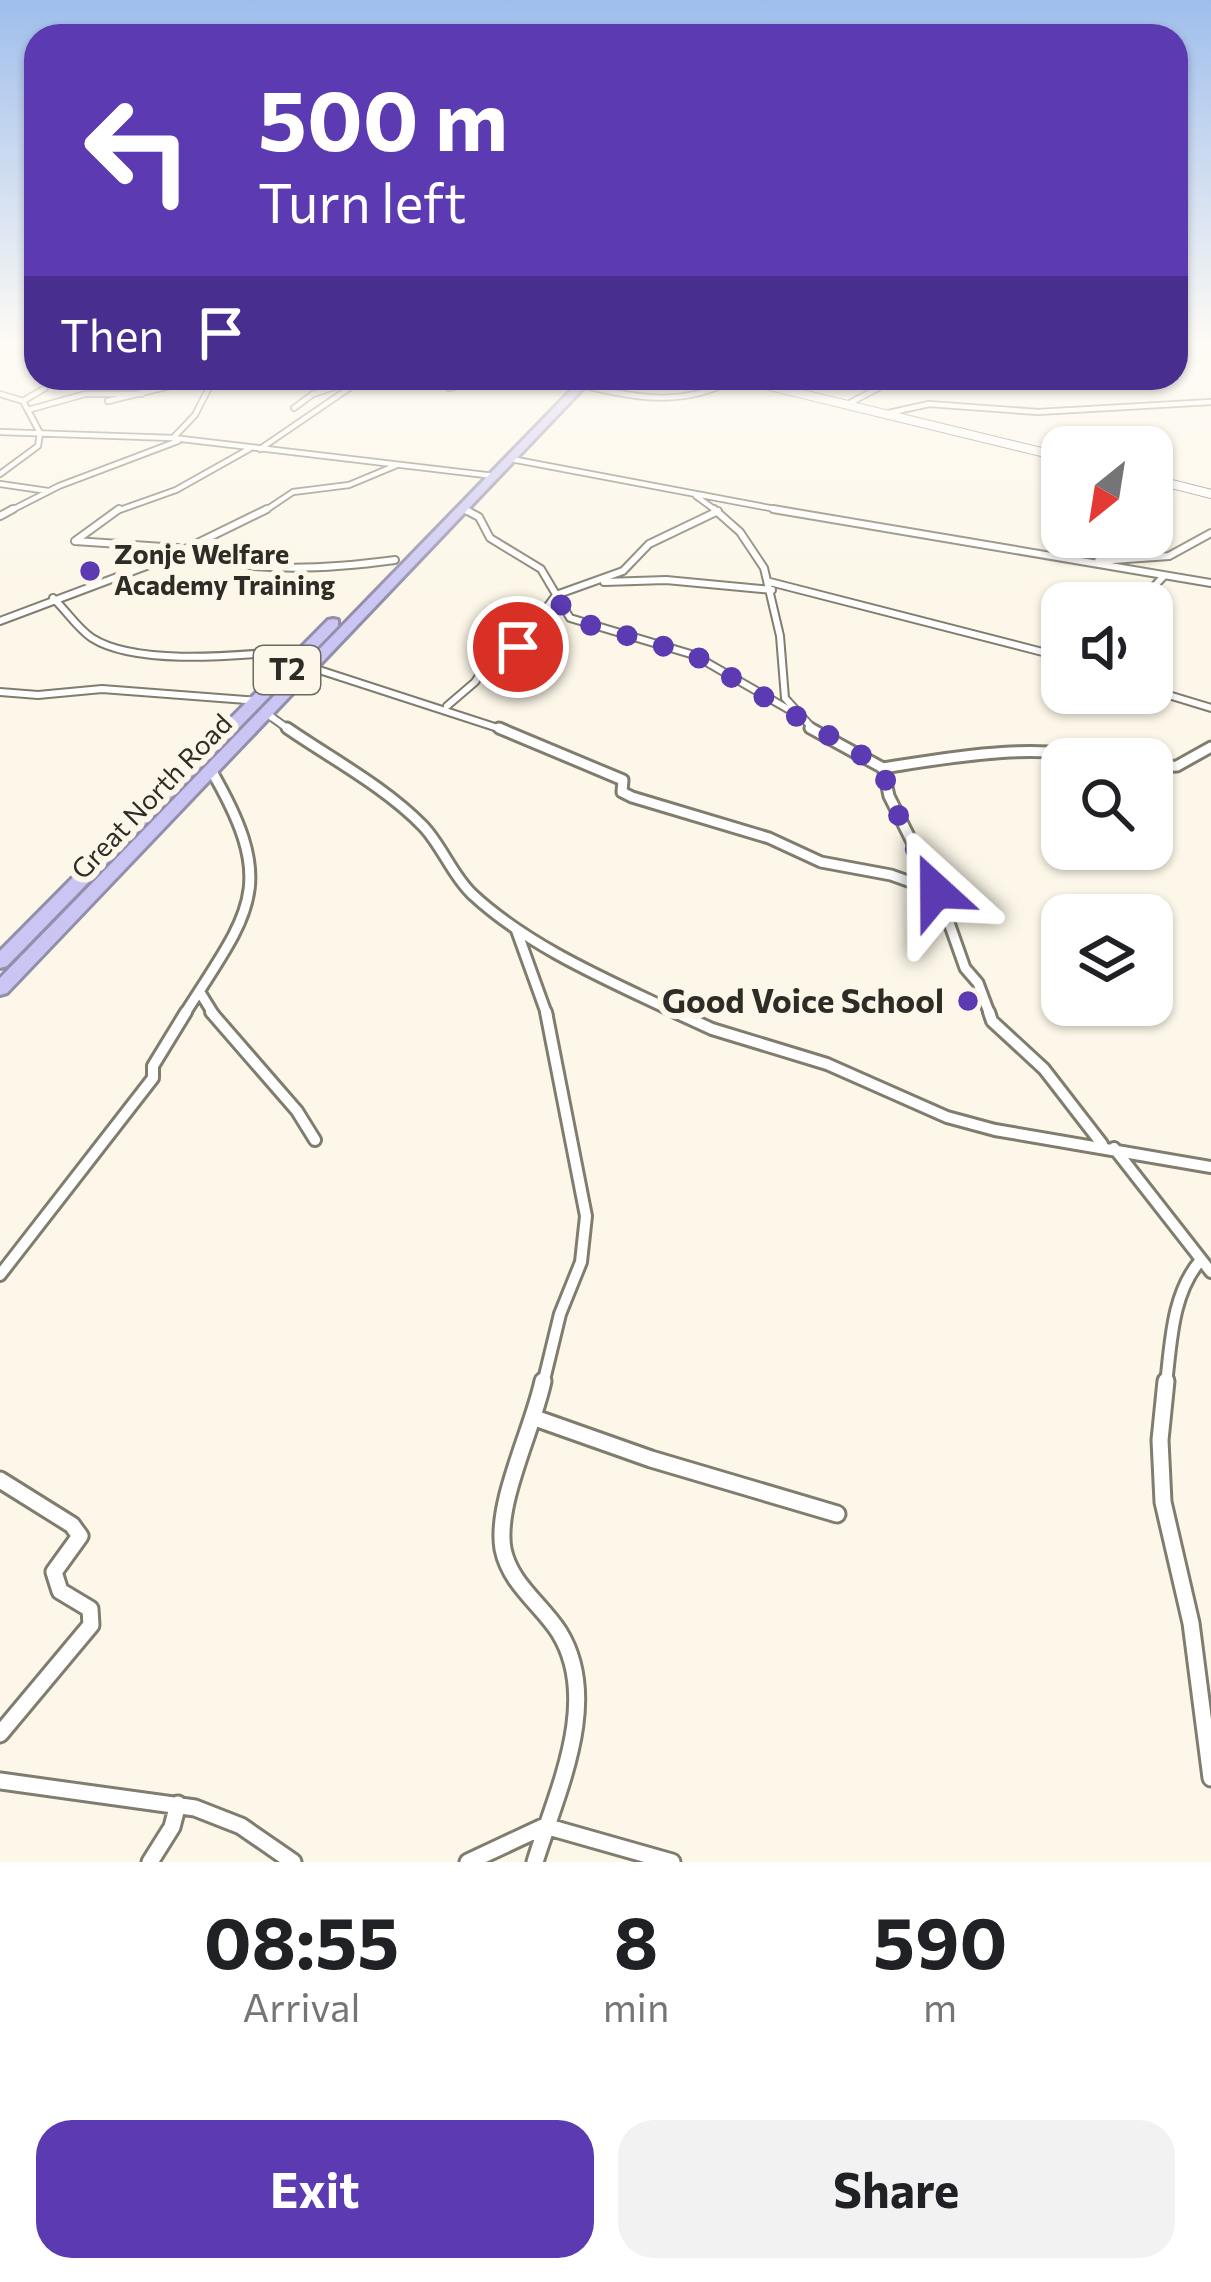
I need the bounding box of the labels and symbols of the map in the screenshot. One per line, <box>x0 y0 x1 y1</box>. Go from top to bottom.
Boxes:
north arrow <box>1041 426 1173 558</box>
place label: Zonje Welfare Academy Training <box>114 537 335 601</box>
marker: Zonje Welfare Academy Training <box>77 558 103 584</box>
pin <box>467 596 569 698</box>
road number: T2 <box>254 646 320 694</box>
street label: Great North Road <box>64 707 238 885</box>
position arrow <box>873 828 999 954</box>
place label: Good Voice School <box>662 979 944 1020</box>
marker: Good Voice School <box>955 988 981 1014</box>

